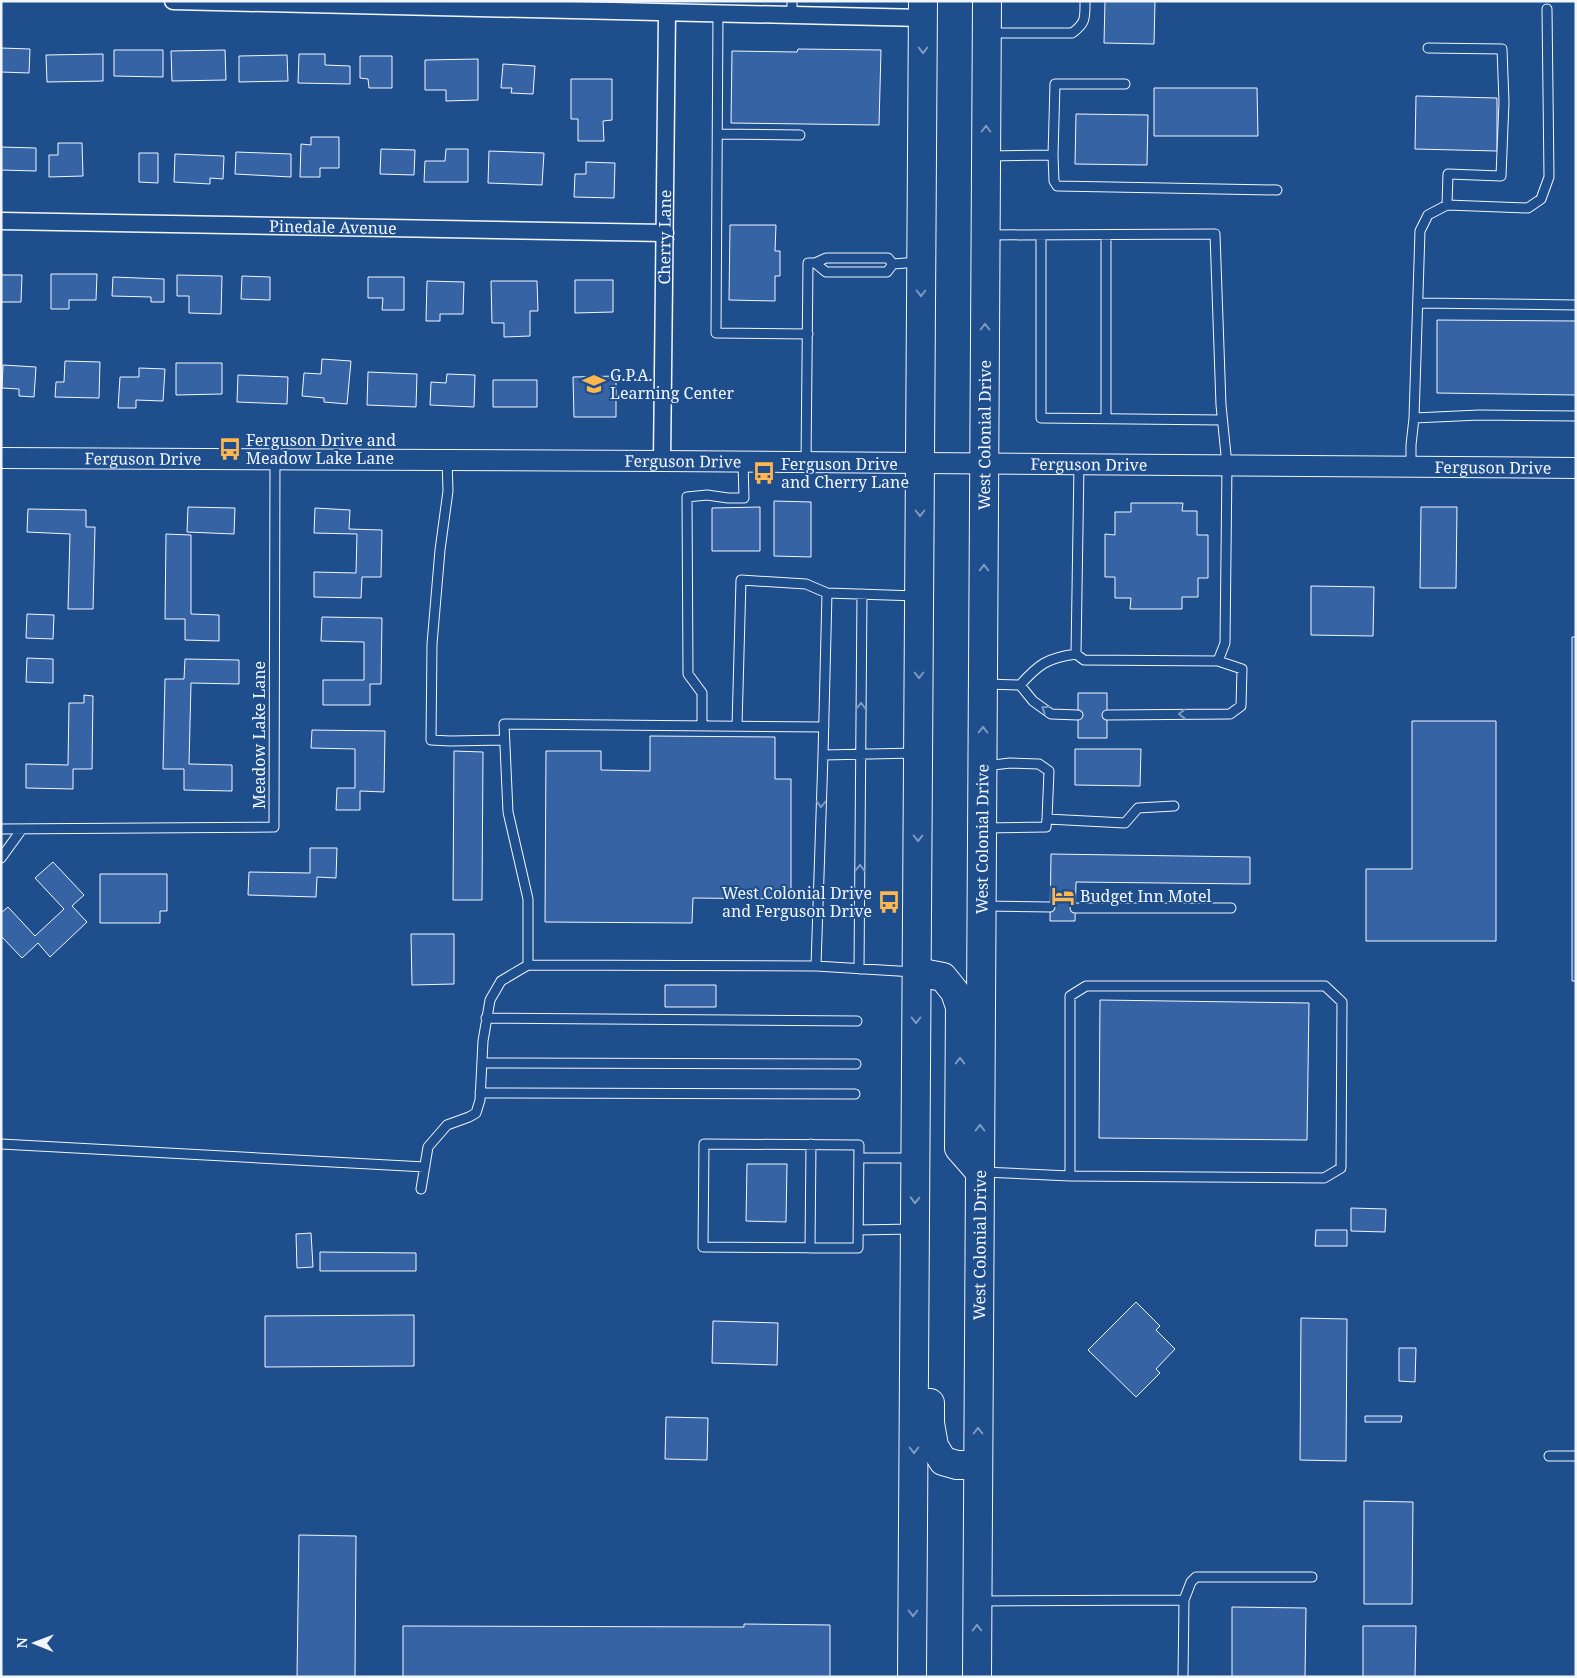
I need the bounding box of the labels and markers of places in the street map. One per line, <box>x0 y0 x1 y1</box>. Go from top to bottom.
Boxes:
place label: G.P.A. Learning Center <box>610 364 734 404</box>
school or university icon: G.P.A. Learning Center <box>581 371 607 397</box>
place label: Ferguson Drive and Meadow Lake Lane <box>246 429 396 469</box>
bus stop icon: Ferguson Drive and Meadow Lake Lane <box>217 436 243 462</box>
place label: Ferguson Drive and Cherry Lane <box>781 453 909 493</box>
bus stop icon: Ferguson Drive and Cherry Lane <box>751 460 777 486</box>
place label: West Colonial Drive and Ferguson Drive <box>722 882 872 922</box>
hotel icon: Budget Inn Motel <box>1050 883 1076 909</box>
place label: Budget Inn Motel <box>1080 885 1212 907</box>
bus stop icon: West Colonial Drive and Ferguson Drive <box>876 889 902 915</box>

